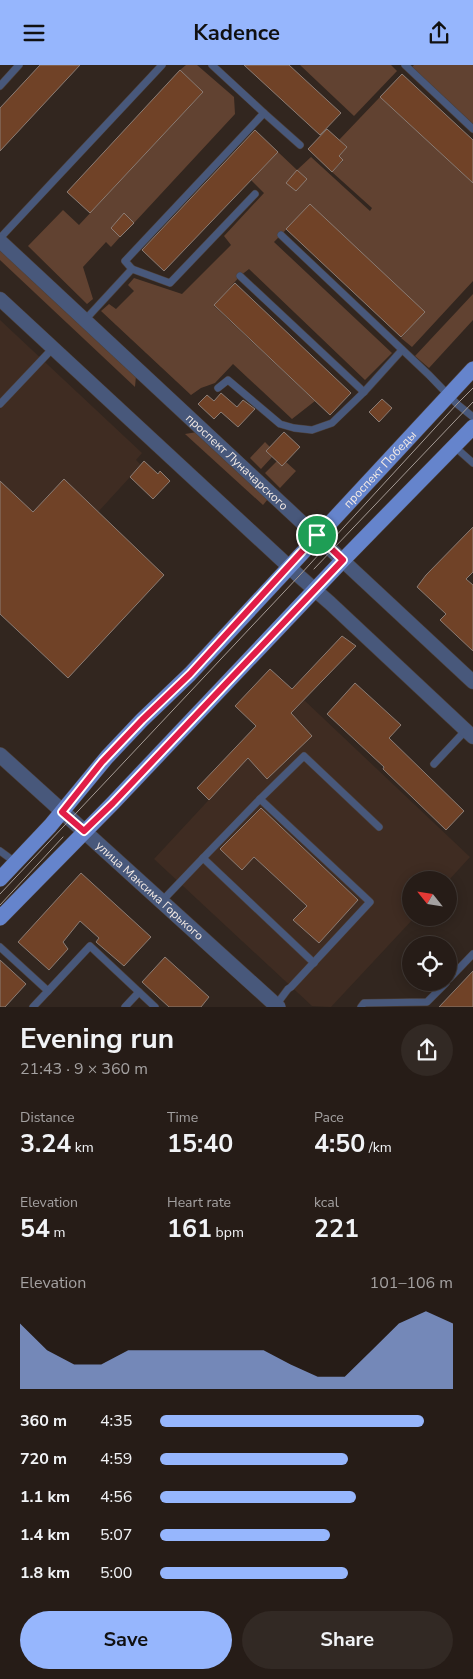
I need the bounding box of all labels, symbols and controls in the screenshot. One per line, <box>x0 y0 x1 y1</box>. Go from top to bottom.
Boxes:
text: Kadence <box>193 18 280 48</box>
icon: menu <box>20 19 48 47</box>
icon: share <box>425 19 453 47</box>
street label: проспект Луначарского <box>182 410 292 514</box>
street label: проспект Победы <box>340 427 420 511</box>
pin <box>296 514 338 556</box>
icon: arrive <box>303 521 331 549</box>
street label: улица Максима Горького <box>92 838 207 944</box>
north arrow <box>402 871 458 926</box>
map controls <box>402 871 457 991</box>
button: locate <box>402 936 457 991</box>
text: Evening run <box>20 1020 174 1058</box>
button: share <box>401 1024 453 1076</box>
text: 21:43 · 9 × 360 m <box>20 1058 148 1080</box>
text: Distance <box>20 1108 74 1127</box>
text: Time <box>167 1108 198 1127</box>
text: Pace <box>314 1108 344 1127</box>
text: 3.24 <box>20 1127 71 1161</box>
text: 15:40 <box>167 1127 233 1161</box>
text: 4:50 <box>314 1127 365 1161</box>
text: km <box>71 1138 94 1157</box>
text: /km <box>365 1138 392 1157</box>
text: Elevation <box>20 1193 78 1212</box>
text: Heart rate <box>167 1193 231 1212</box>
text: kcal <box>314 1193 339 1212</box>
text: 54 <box>20 1212 50 1246</box>
text: 161 <box>167 1212 212 1246</box>
text: 221 <box>314 1212 359 1246</box>
text: m <box>50 1223 66 1242</box>
text: bpm <box>212 1223 244 1242</box>
text: Elevation <box>20 1272 86 1294</box>
text: 101–106 m <box>370 1272 453 1294</box>
text: 360 m <box>20 1410 67 1432</box>
text: 4:35 <box>100 1410 132 1432</box>
text: 720 m <box>20 1448 67 1470</box>
text: 4:59 <box>100 1448 132 1470</box>
text: 1.1 km <box>20 1486 70 1508</box>
text: 4:56 <box>100 1486 132 1508</box>
text: 1.4 km <box>20 1524 70 1546</box>
text: 5:07 <box>100 1524 132 1546</box>
text: 1.8 km <box>20 1562 70 1584</box>
text: 5:00 <box>100 1562 132 1584</box>
button: Save <box>20 1611 232 1669</box>
button: Share <box>242 1611 453 1669</box>

